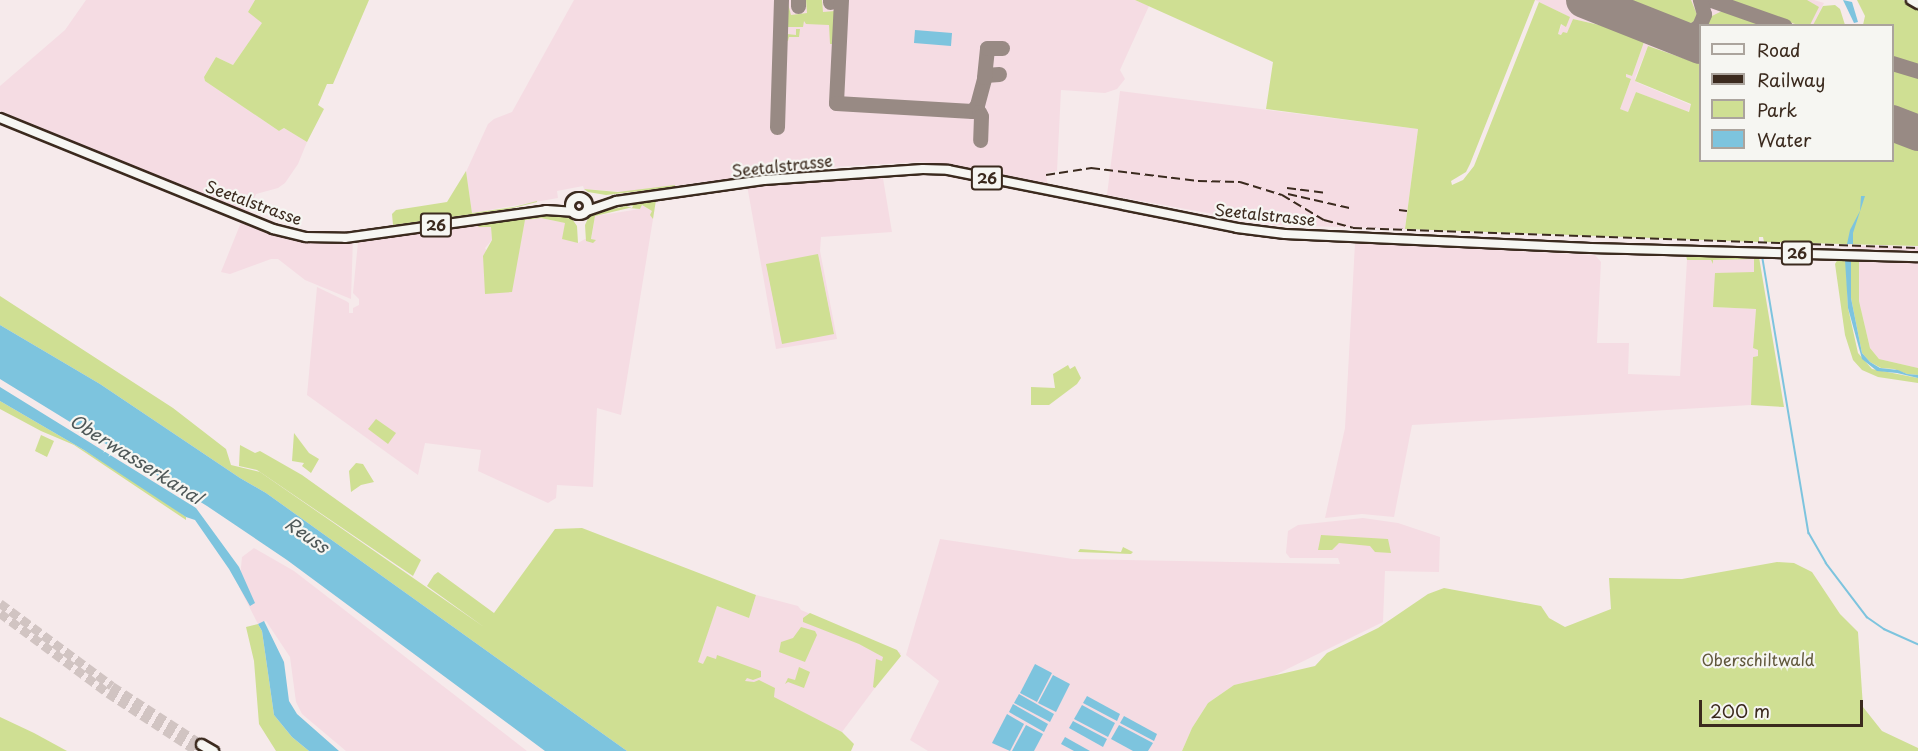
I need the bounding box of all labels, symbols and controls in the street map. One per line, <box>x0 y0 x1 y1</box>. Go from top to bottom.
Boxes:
legend <box>1699 24 1894 162</box>
text: Road <box>1757 36 1801 63</box>
text: Railway <box>1757 66 1825 93</box>
text: Park <box>1757 96 1797 123</box>
text: Water <box>1757 126 1811 153</box>
street label: Seetalstrasse <box>731 150 833 180</box>
road number: 26 <box>970 166 1004 190</box>
street label: Seetalstrasse <box>203 176 305 228</box>
street label: Seetalstrasse <box>1214 199 1316 229</box>
road number: 26 <box>420 213 452 237</box>
road number: 26 <box>1780 241 1814 265</box>
water label: Oberwasserkanal <box>66 410 206 508</box>
water label: Reuss <box>281 512 333 558</box>
park label: Oberschiltwald <box>1701 649 1815 669</box>
scale bar <box>1702 688 1866 726</box>
text: 200 m <box>1710 697 1770 724</box>

